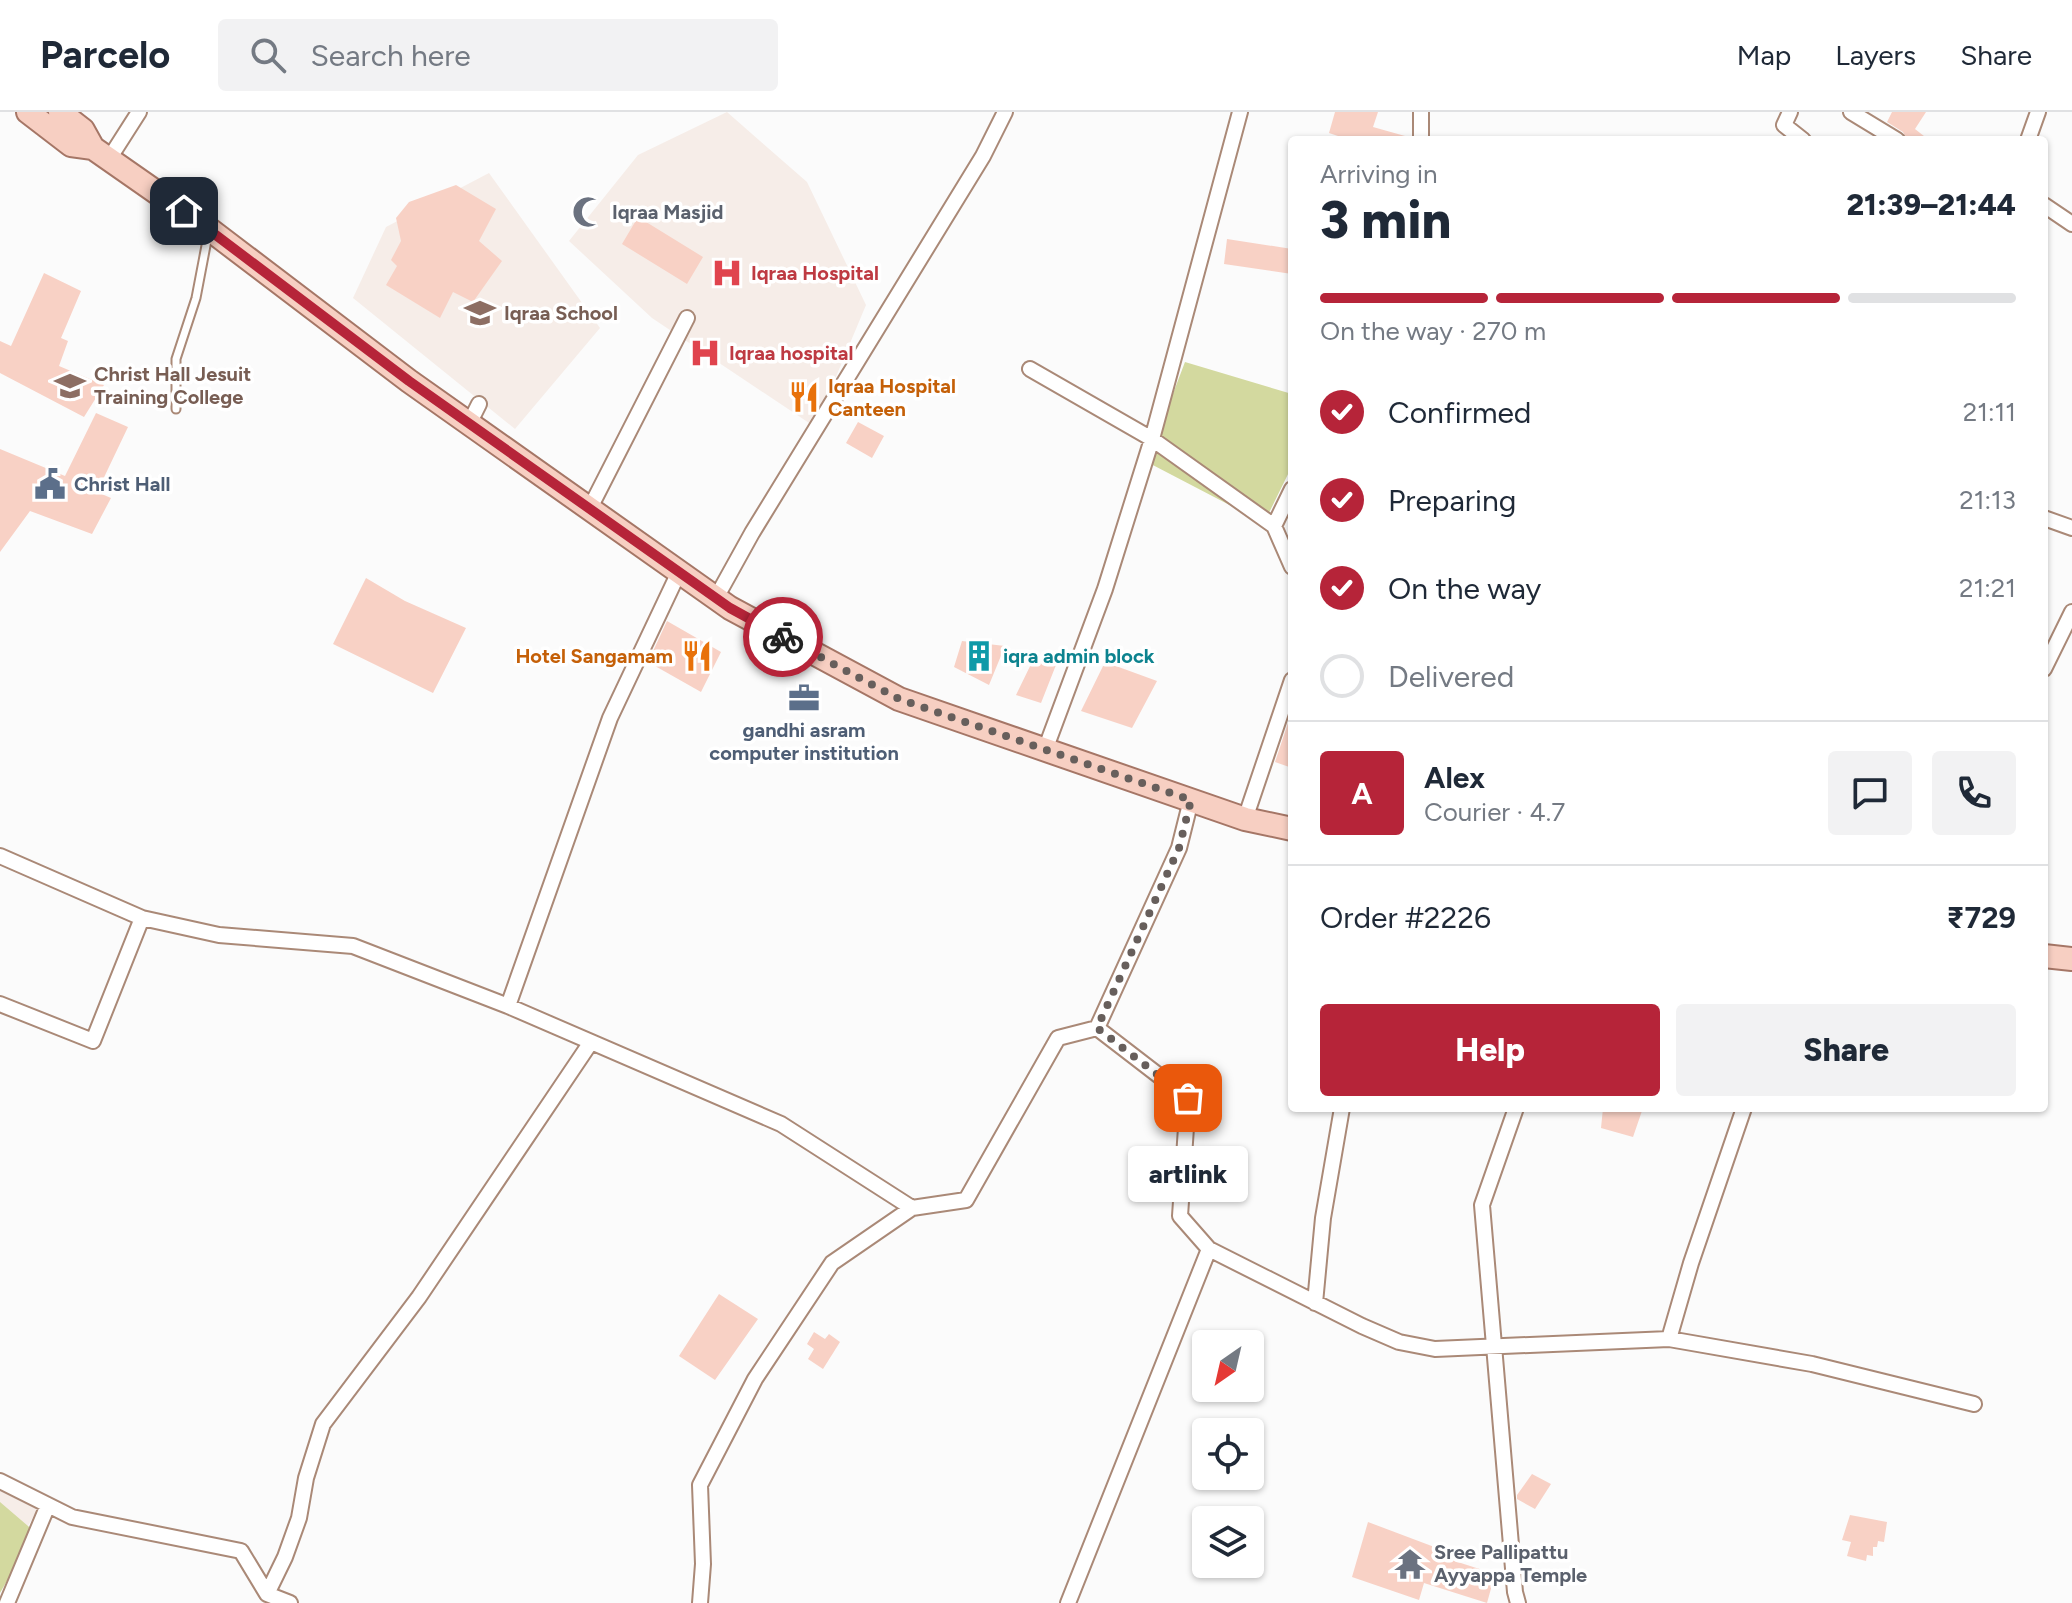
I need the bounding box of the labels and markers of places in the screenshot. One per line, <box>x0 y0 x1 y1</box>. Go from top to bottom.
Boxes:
pin <box>150 177 218 245</box>
mosque icon: Iqraa Masjid <box>571 195 605 229</box>
place label: Iqraa Masjid <box>612 200 723 224</box>
hospital icon: Iqraa Hospital <box>710 256 744 290</box>
place label: Iqraa Hospital <box>751 261 879 285</box>
school or university icon: Iqraa School <box>463 296 497 330</box>
place label: Iqraa School <box>504 301 618 325</box>
hospital icon: Iqraa hospital <box>688 336 722 370</box>
place label: Iqraa hospital <box>729 341 853 365</box>
place label: Christ Hall Jesuit Training College <box>94 362 251 409</box>
school or university icon: Christ Hall Jesuit Training College <box>53 369 87 403</box>
place label: Iqraa Hospital Canteen <box>828 374 956 421</box>
restaurant icon: Iqraa Hospital Canteen <box>787 380 821 414</box>
public building icon: Christ Hall <box>33 467 67 501</box>
place label: Christ Hall <box>74 472 170 496</box>
restaurant icon: Hotel Sangamam <box>680 639 714 673</box>
building icon: iqra admin block <box>962 639 996 673</box>
place label: Hotel Sangamam <box>515 644 673 668</box>
place label: iqra admin block <box>1003 644 1155 668</box>
office icon: gandhi asram computer institution <box>787 681 821 715</box>
place label: gandhi asram computer institution <box>709 718 899 765</box>
pin <box>1154 1064 1222 1132</box>
callout: artlink <box>1128 1146 1248 1202</box>
place label: Sree Pallipattu Ayyappa Temple <box>1434 1540 1587 1587</box>
temple icon: Sree Pallipattu Ayyappa Temple <box>1393 1547 1427 1581</box>

